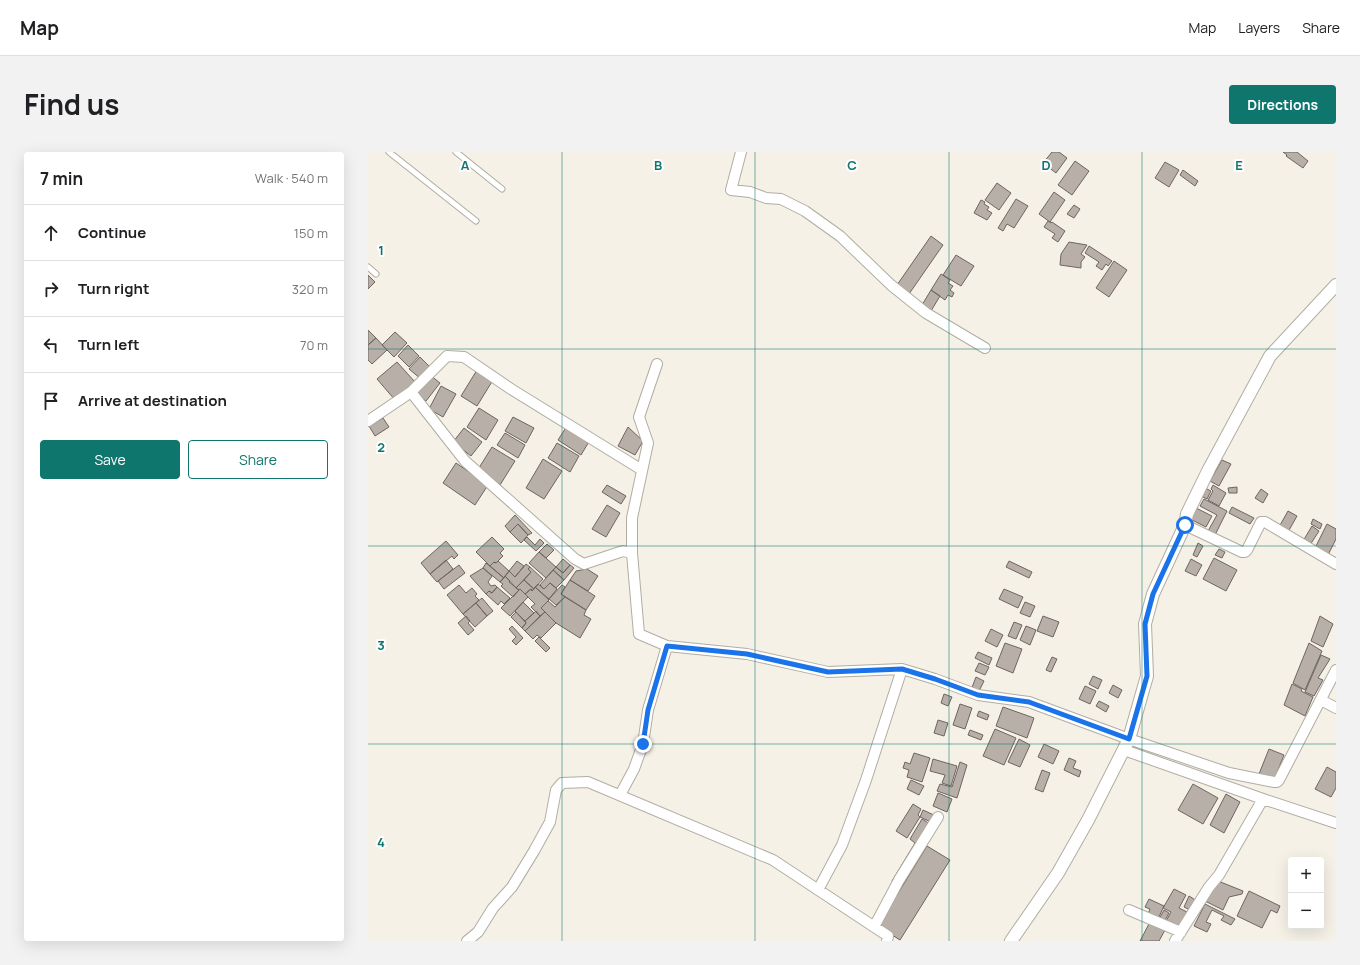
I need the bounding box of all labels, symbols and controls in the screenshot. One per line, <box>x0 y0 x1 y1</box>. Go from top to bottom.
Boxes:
text: Map <box>20 15 59 41</box>
text: Map <box>1188 18 1216 37</box>
text: Layers <box>1238 18 1280 37</box>
text: Share <box>1302 18 1340 37</box>
text: Find us <box>24 85 119 123</box>
button: Directions <box>1229 85 1336 124</box>
text: A <box>461 156 470 174</box>
text: B <box>654 156 662 174</box>
text: C <box>847 156 857 174</box>
text: D <box>1041 156 1051 174</box>
text: E <box>1235 156 1243 174</box>
text: 7 min <box>40 167 83 190</box>
text: Walk · 540 m <box>255 169 328 187</box>
icon: ahead <box>40 222 62 244</box>
text: Continue <box>78 222 146 243</box>
text: 150 m <box>294 224 328 242</box>
text: 1 <box>378 241 384 259</box>
icon: right <box>40 278 62 300</box>
text: Turn right <box>78 278 149 299</box>
text: 320 m <box>292 280 328 298</box>
icon: left <box>40 334 62 356</box>
text: Turn left <box>78 334 140 355</box>
text: 70 m <box>300 336 328 354</box>
icon: arrive <box>40 390 62 412</box>
text: Arrive at destination <box>78 390 227 411</box>
text: 2 <box>377 438 385 456</box>
button: Save <box>40 440 180 479</box>
button: Share <box>188 440 328 479</box>
route start <box>1176 516 1194 534</box>
text: 3 <box>377 636 385 654</box>
route end <box>634 735 652 753</box>
text: 4 <box>377 833 385 851</box>
map controls <box>1288 857 1324 929</box>
button: + <box>1288 857 1324 893</box>
button: − <box>1288 893 1324 929</box>

